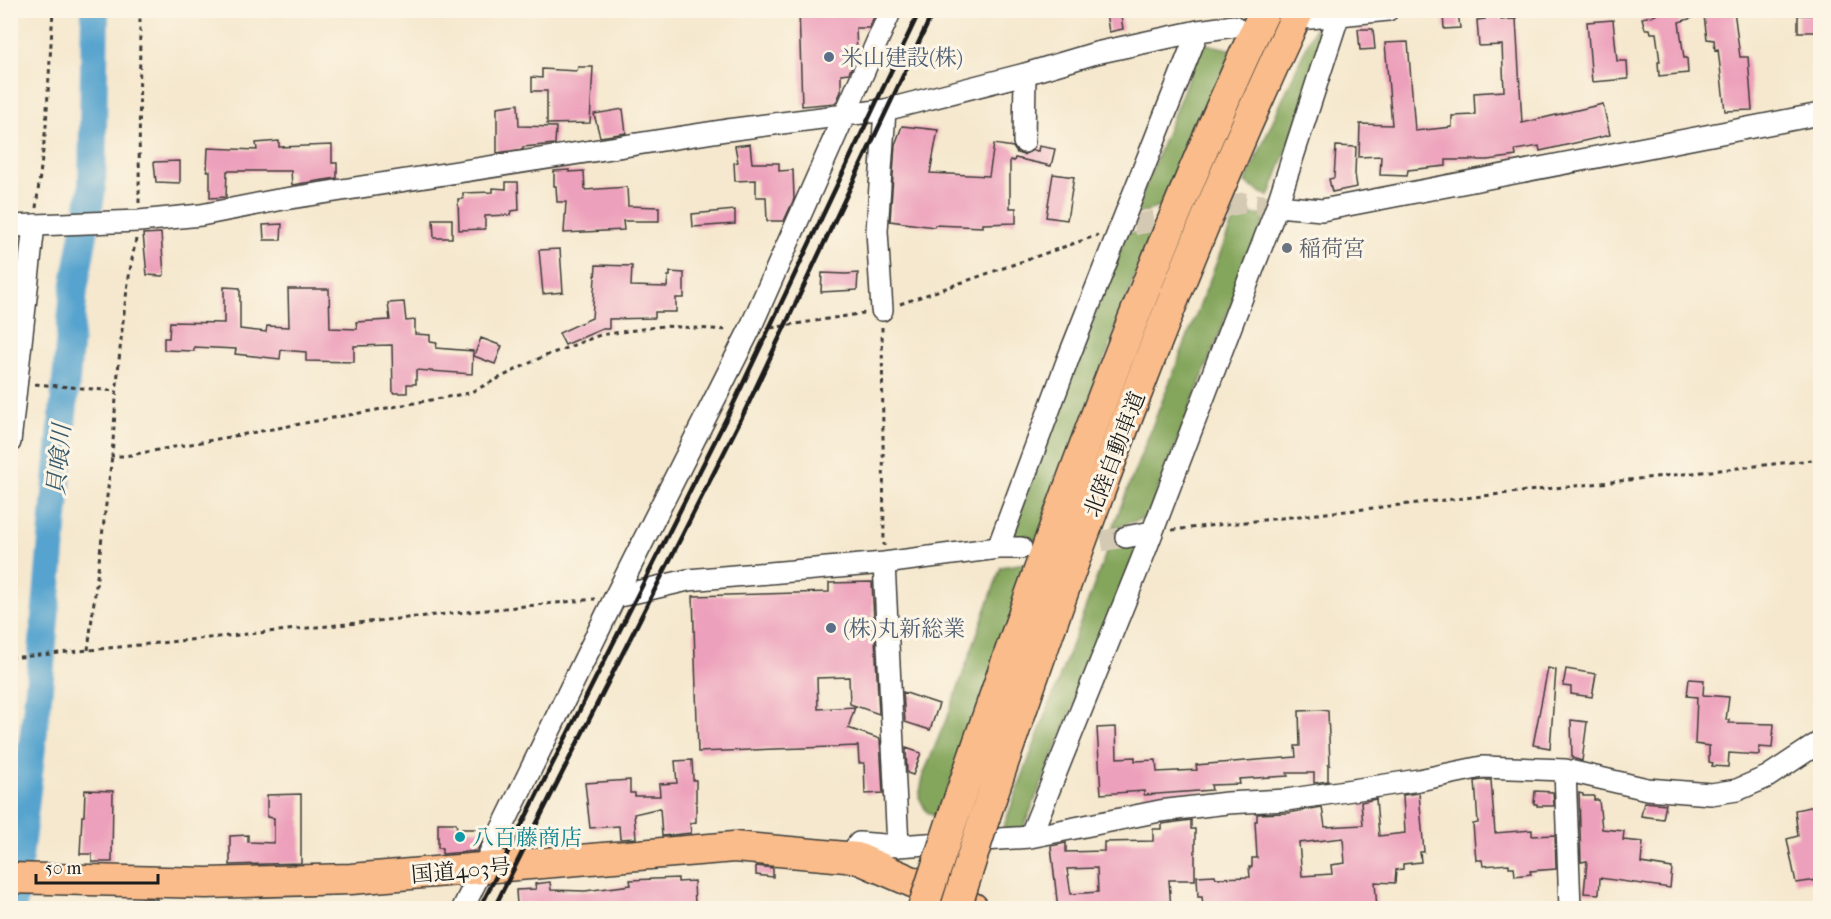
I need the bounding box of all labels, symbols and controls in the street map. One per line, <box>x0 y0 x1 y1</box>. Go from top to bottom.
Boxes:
place label: 米山建設(株) <box>841 45 963 71</box>
marker: 米山建設(株) <box>822 50 836 64</box>
place label: 稲荷宮 <box>1299 236 1365 262</box>
marker: 稲荷宮 <box>1280 241 1294 255</box>
street label: 北陸自動車道 <box>1079 388 1151 521</box>
water label: 貝喰川 <box>42 420 76 497</box>
place label: (株)丸新総業 <box>843 616 965 642</box>
marker: (株)丸新総業 <box>824 621 838 635</box>
place label: 八百藤商店 <box>472 825 582 851</box>
marker: 八百藤商店 <box>453 830 467 844</box>
scale bar <box>36 847 158 885</box>
street label: 国道403号 <box>410 854 512 888</box>
text: 50 m <box>45 858 82 879</box>

